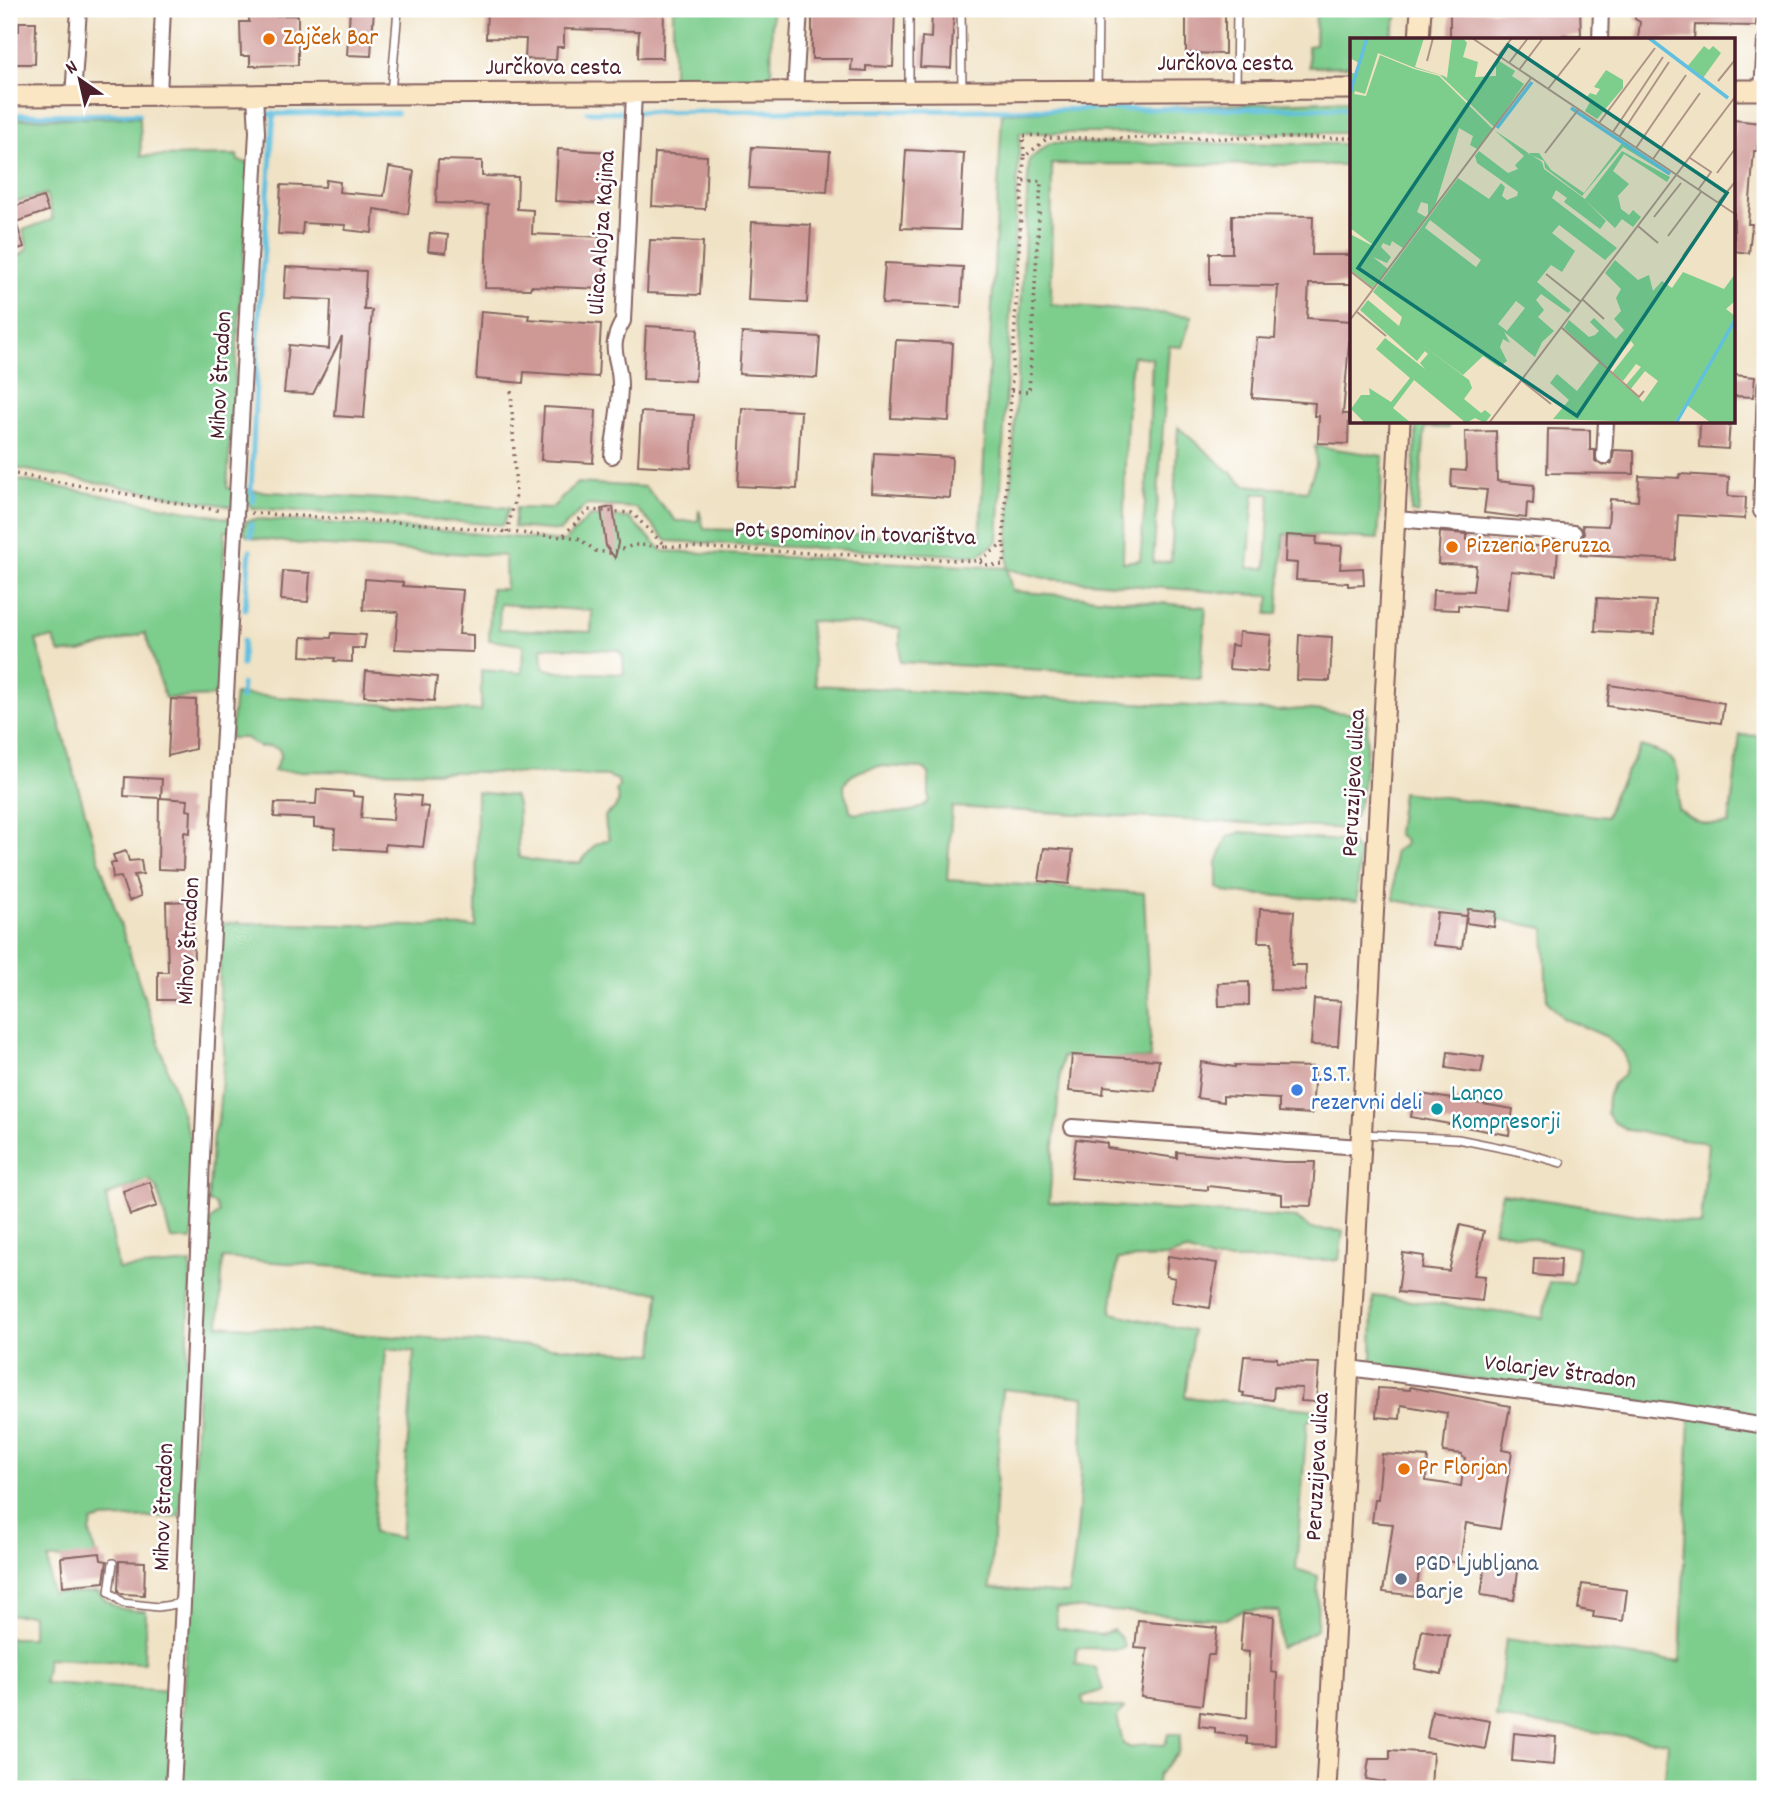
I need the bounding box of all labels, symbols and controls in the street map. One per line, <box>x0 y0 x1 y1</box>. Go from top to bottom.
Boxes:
place label: Zajček Bar <box>283 22 378 56</box>
marker: Zajček Bar <box>261 31 277 47</box>
inset map <box>1350 38 1736 424</box>
north arrow <box>46 46 116 116</box>
street label: Jurčkova cesta <box>1157 48 1293 82</box>
street label: Jurčkova cesta <box>485 52 621 86</box>
text: N <box>61 55 84 83</box>
street label: Ulica Alojza Kajina <box>580 149 626 317</box>
street label: Mihov štradon <box>202 310 242 440</box>
street label: Pot spominov in tovarištva <box>734 514 977 556</box>
place label: Pizzeria Peruzza <box>1466 530 1611 564</box>
marker: Pizzeria Peruzza <box>1444 539 1460 555</box>
street label: Peruzzijeva ulica <box>1334 707 1376 858</box>
street label: Mihov štradon <box>170 876 210 1006</box>
place label: I.S.T. rezervni deli <box>1311 1059 1422 1121</box>
place label: Lanco Kompresorji <box>1451 1078 1560 1140</box>
marker: I.S.T. rezervni deli <box>1289 1082 1305 1098</box>
marker: Lanco Kompresorji <box>1429 1101 1445 1117</box>
street label: Volarjev štradon <box>1482 1347 1638 1399</box>
street label: Peruzzijeva ulica <box>1298 1391 1340 1542</box>
street label: Mihov štradon <box>146 1442 184 1572</box>
place label: Pr Florjan <box>1418 1452 1508 1486</box>
marker: Pr Florjan <box>1396 1461 1412 1477</box>
place label: PGD Ljubljana Barje <box>1415 1548 1539 1610</box>
marker: PGD Ljubljana Barje <box>1393 1571 1409 1587</box>

